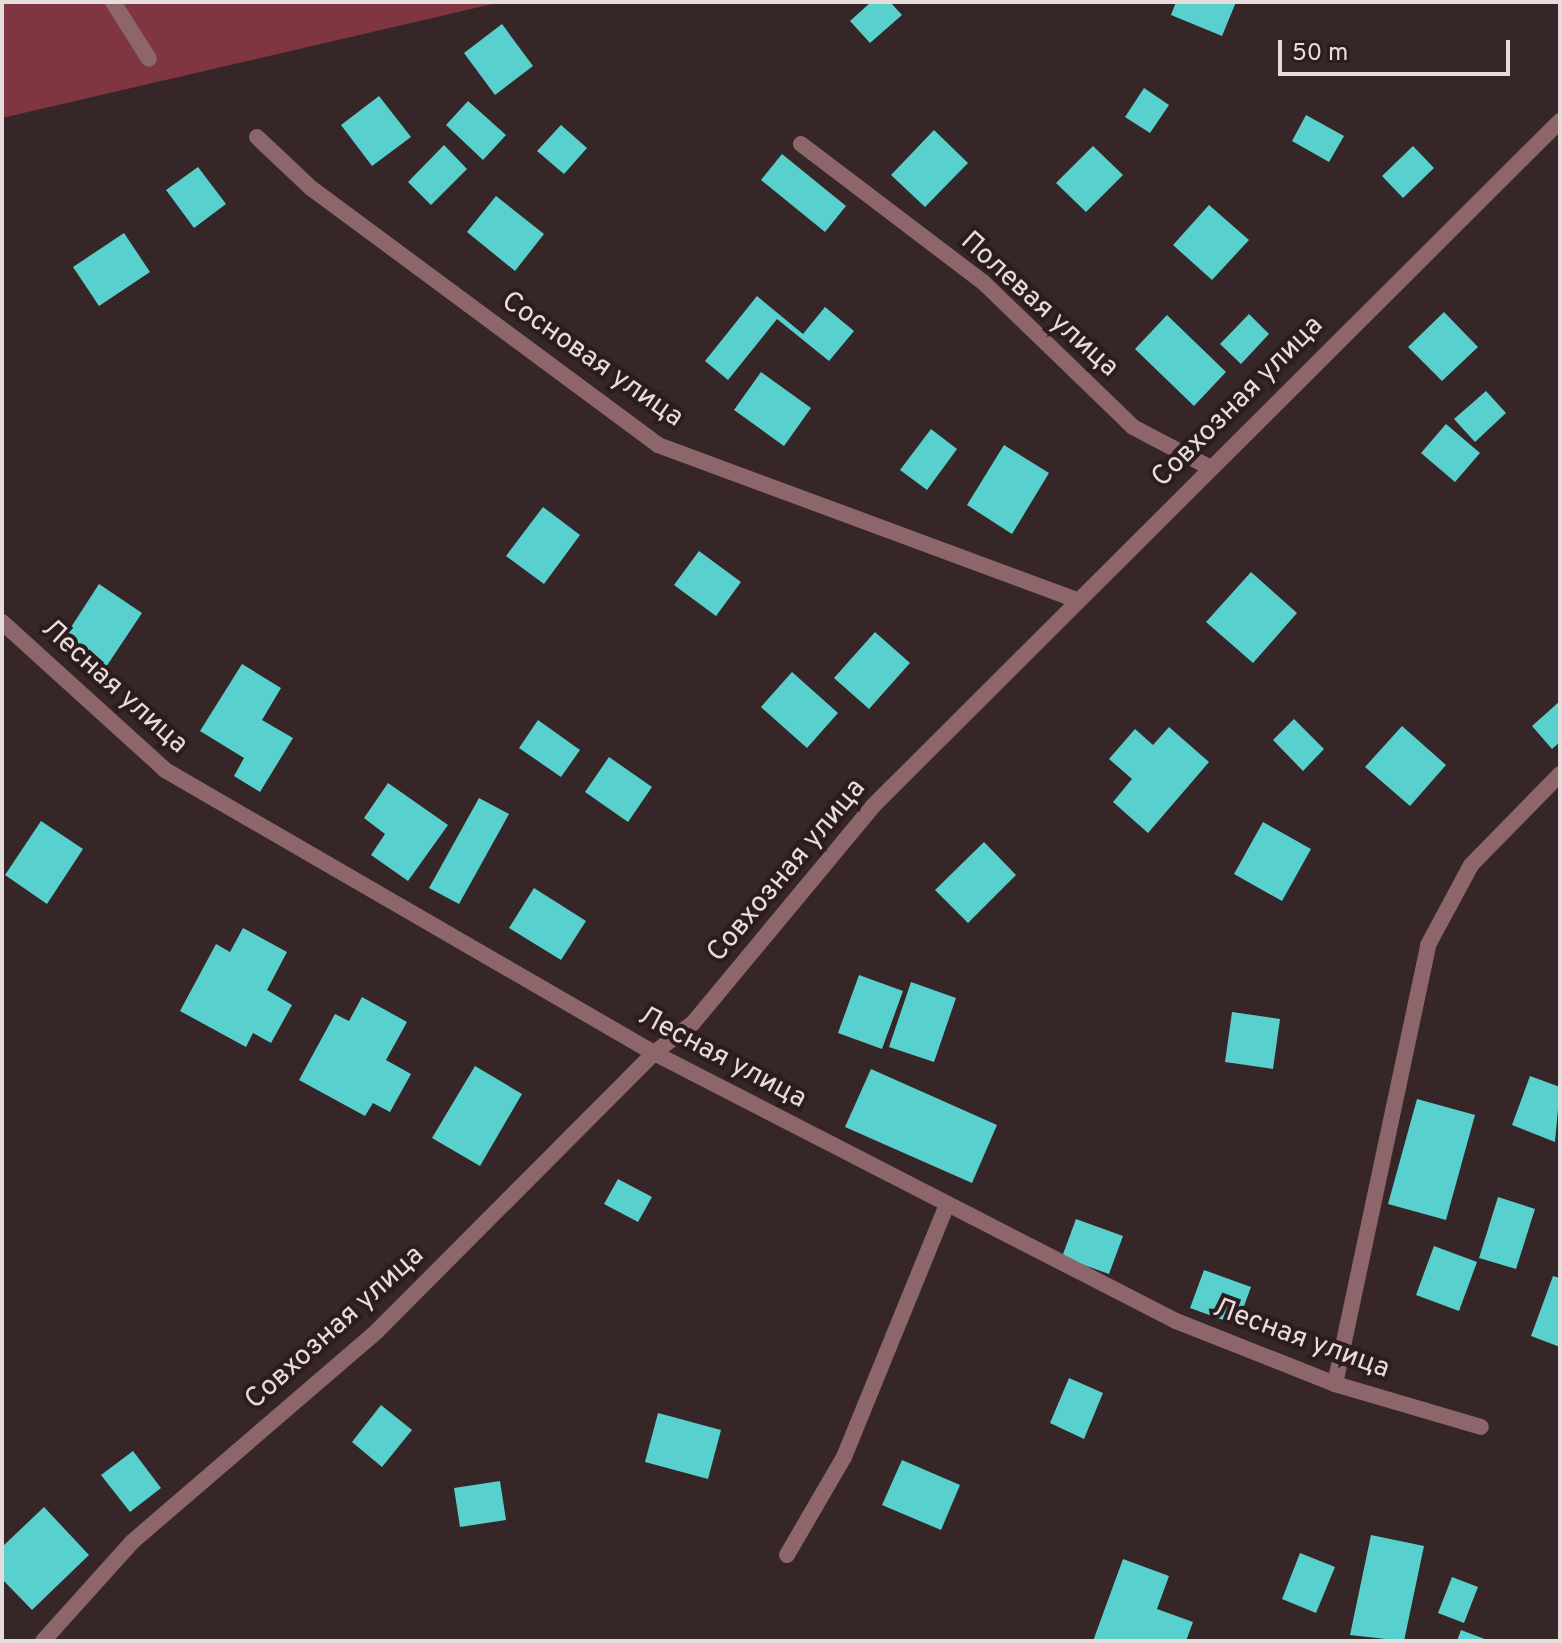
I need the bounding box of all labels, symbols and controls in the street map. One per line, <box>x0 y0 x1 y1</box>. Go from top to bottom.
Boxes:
scale bar <box>1282 24 1514 74</box>
text: 50 m <box>1292 39 1348 69</box>
street label: Полевая улица <box>953 225 1125 385</box>
street label: Сосновая улица <box>495 285 689 435</box>
street label: Совхозная улица <box>1145 309 1331 495</box>
street label: Лесная улица <box>34 612 194 762</box>
street label: Совхозная улица <box>701 773 873 969</box>
street label: Лесная улица <box>632 1000 812 1116</box>
street label: Совхозная улица <box>239 1239 431 1417</box>
street label: Лесная улица <box>1208 1291 1394 1387</box>

